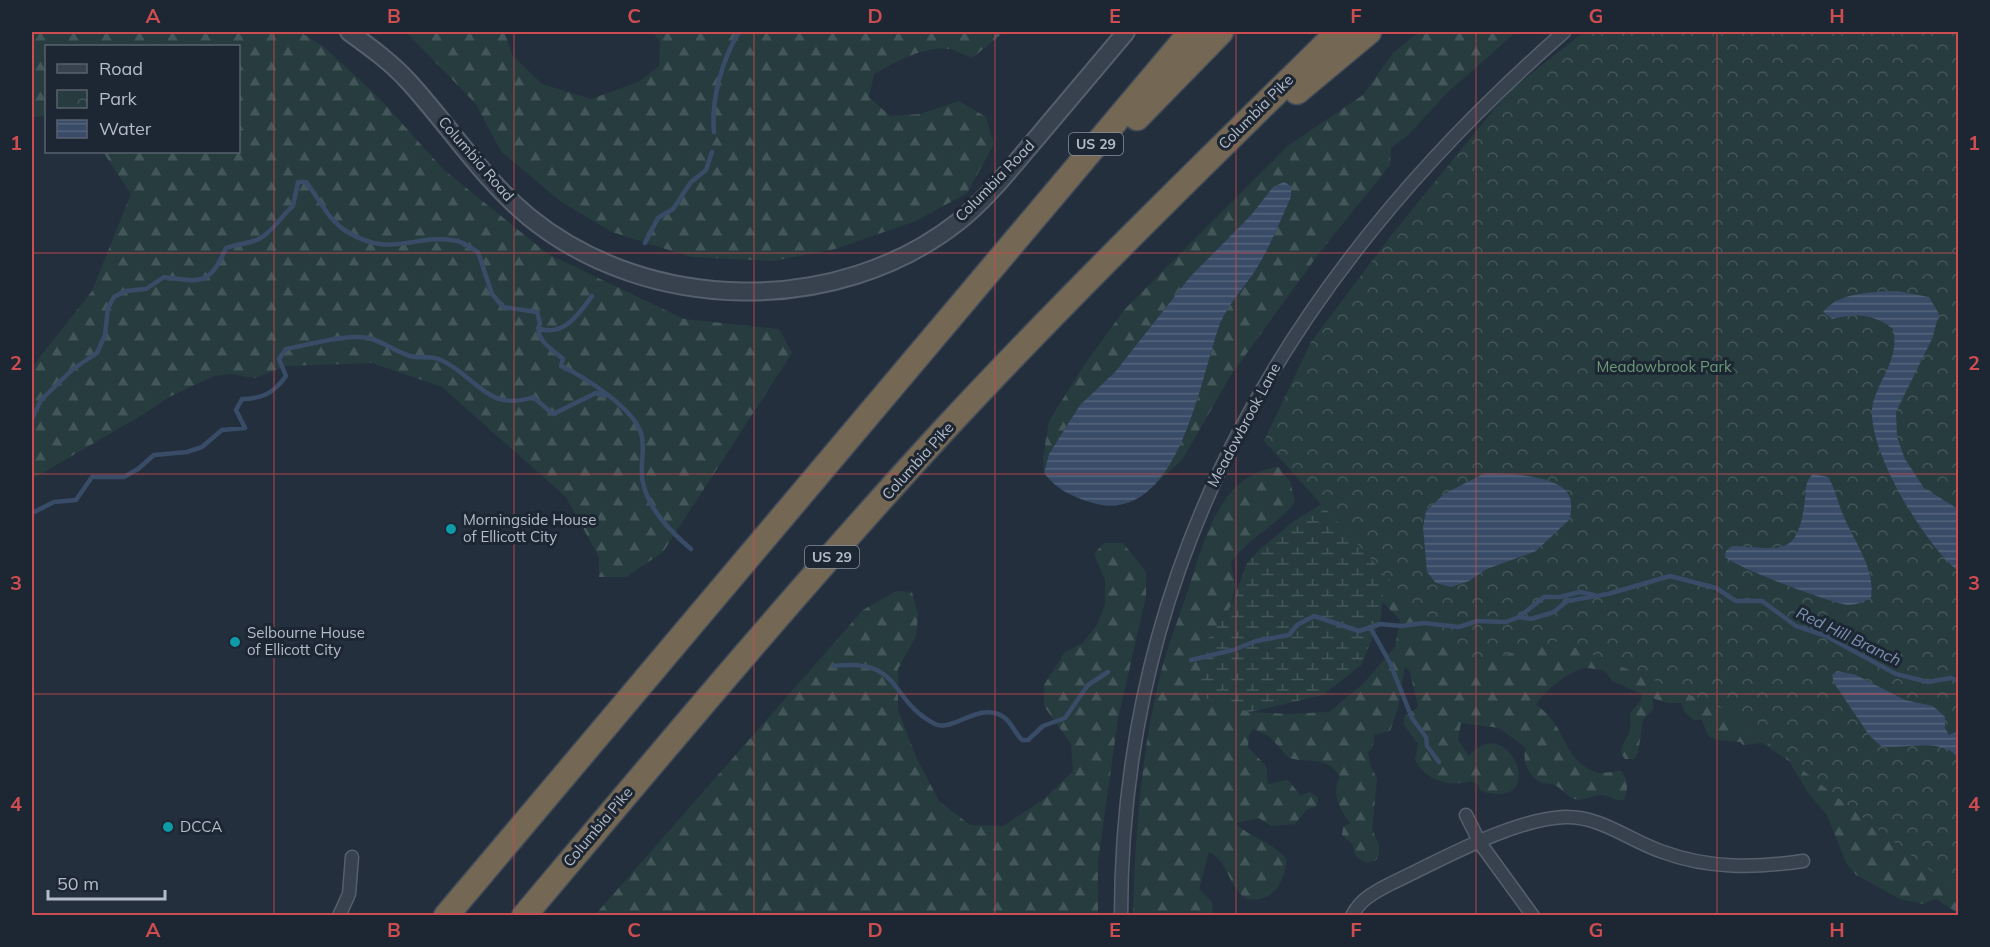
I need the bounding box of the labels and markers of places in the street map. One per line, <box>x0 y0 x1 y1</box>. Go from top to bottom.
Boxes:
place label: Morningside House of Ellicott City <box>463 510 596 546</box>
marker: Morningside House of Ellicott City <box>444 522 458 536</box>
place label: Selbourne House of Ellicott City <box>247 623 365 659</box>
marker: Selbourne House of Ellicott City <box>228 635 242 649</box>
place label: DCCA <box>180 817 222 836</box>
marker: DCCA <box>161 820 175 834</box>

